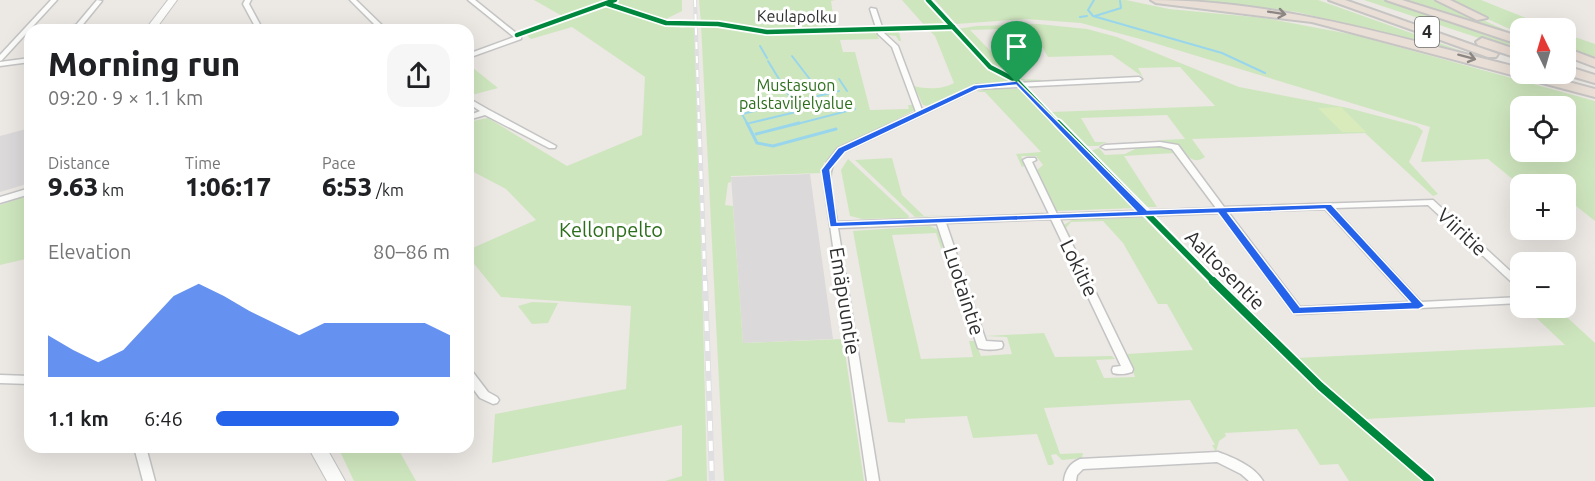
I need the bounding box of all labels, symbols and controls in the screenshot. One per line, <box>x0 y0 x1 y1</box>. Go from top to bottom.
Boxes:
street label: Keulapolku <box>757 6 837 26</box>
one-way arrow <box>1266 8 1286 19</box>
road number: 4 <box>1415 17 1439 47</box>
north arrow <box>1510 18 1576 84</box>
map controls <box>1510 18 1576 318</box>
pin <box>991 21 1042 83</box>
icon: arrive <box>1000 30 1033 63</box>
button: share <box>387 44 450 107</box>
text: Morning run <box>48 45 240 82</box>
one-way arrow <box>1457 52 1476 64</box>
park label: Mustasuon palstaviljelyalue <box>739 76 853 112</box>
text: 09:20 · 9 × 1.1 km <box>48 86 203 109</box>
button: locate <box>1510 96 1576 162</box>
text: Distance <box>48 154 110 172</box>
text: Time <box>185 154 221 172</box>
text: Pace <box>322 154 356 172</box>
text: 9.63 <box>48 172 98 201</box>
text: 1:06:17 <box>185 172 271 201</box>
text: 6:53 <box>322 172 372 201</box>
button: + <box>1510 174 1576 240</box>
text: km <box>98 181 124 199</box>
text: /km <box>372 181 404 199</box>
street label: Viiritie <box>1433 203 1492 260</box>
park label: Kellonpelto <box>559 218 663 241</box>
street label: Aaltosentie <box>1181 225 1270 314</box>
street label: Lokitie <box>1056 236 1103 300</box>
text: Elevation <box>48 240 131 263</box>
text: 80–86 m <box>373 240 450 263</box>
street label: Luotaintie <box>939 244 990 338</box>
street label: Emäpuuntie <box>826 246 865 356</box>
button: − <box>1510 252 1576 318</box>
text: 1.1 km <box>48 407 109 430</box>
text: 6:46 <box>144 407 183 430</box>

